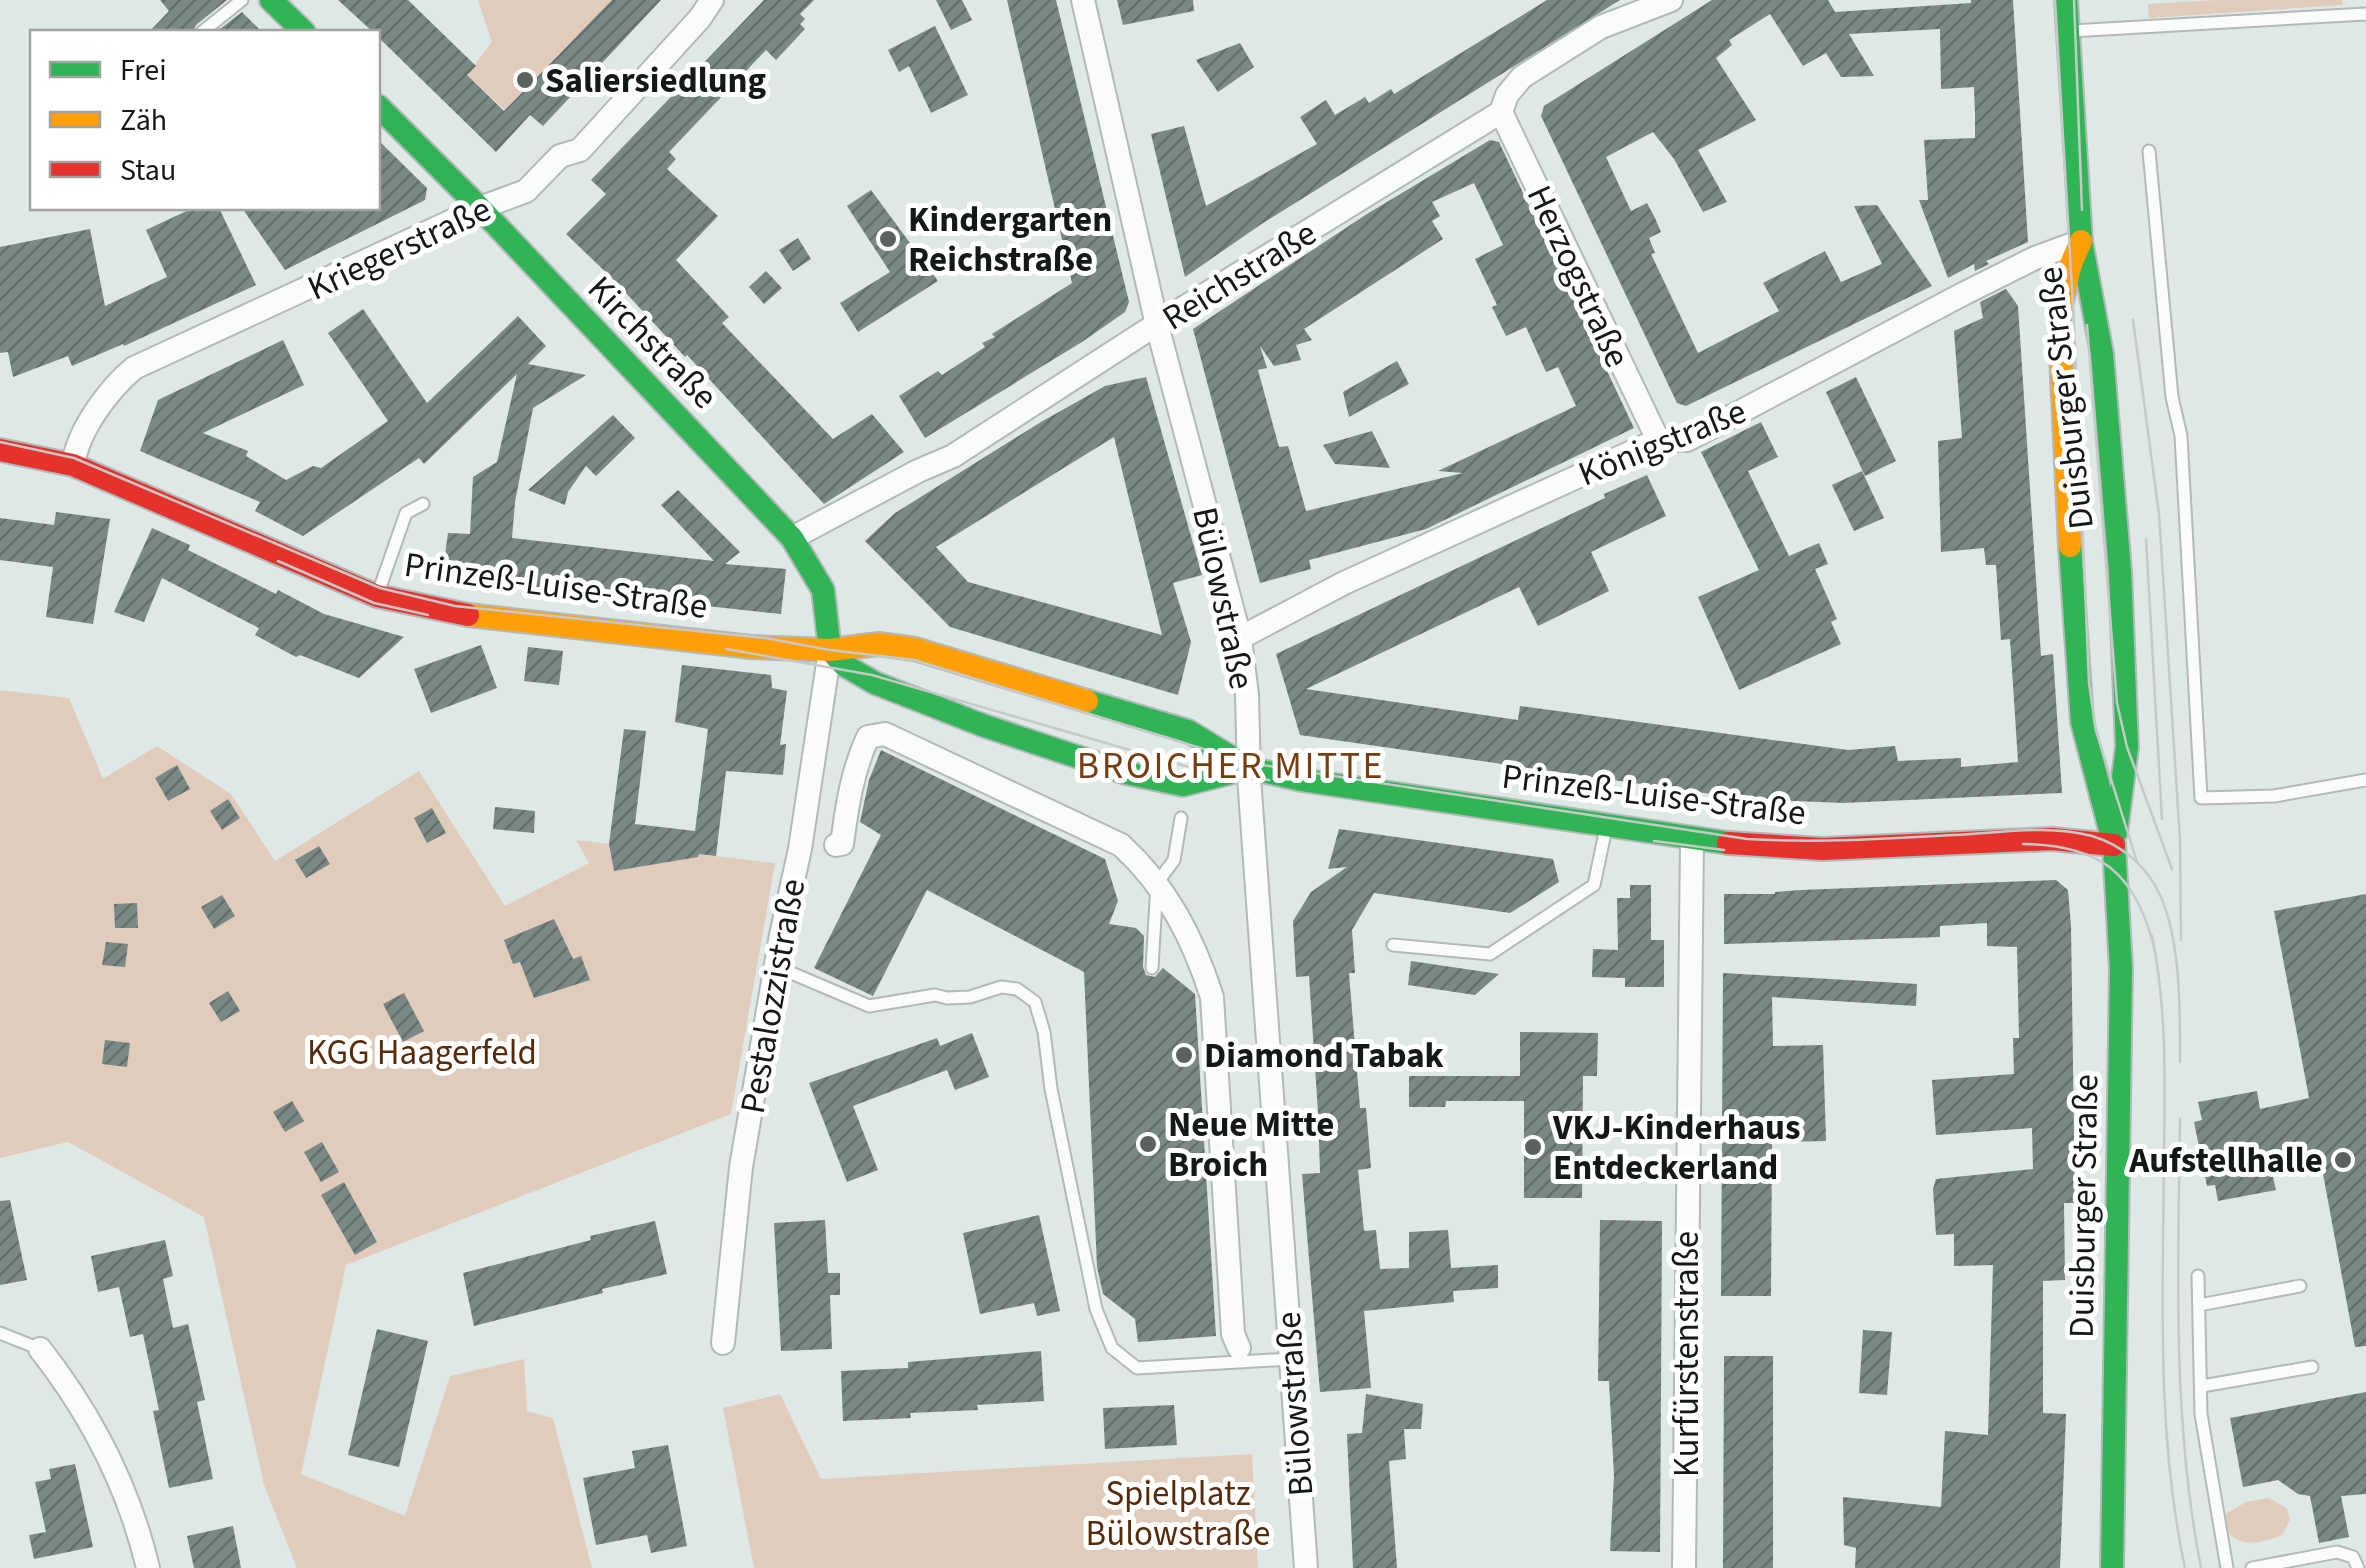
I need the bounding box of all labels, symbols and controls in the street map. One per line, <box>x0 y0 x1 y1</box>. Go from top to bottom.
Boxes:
legend <box>30 30 380 210</box>
text: Frei <box>120 49 167 92</box>
place label: Saliersiedlung <box>545 56 767 106</box>
marker: Saliersiedlung <box>514 69 536 91</box>
text: Zäh <box>120 99 167 142</box>
text: Stau <box>120 149 176 192</box>
street label: Herzogstraße <box>1514 177 1642 376</box>
street label: Kriegerstraße <box>300 185 499 313</box>
place label: Kindergarten Reichstraße <box>908 195 1112 285</box>
street label: Reichstraße <box>1153 209 1326 343</box>
marker: Kindergarten Reichstraße <box>877 228 899 250</box>
street label: Duisburger Straße <box>2025 264 2107 532</box>
street label: Kirchstraße <box>576 265 729 420</box>
street label: Königstraße <box>1571 387 1754 499</box>
street label: Bülowstraße <box>1179 503 1267 694</box>
street label: Prinzeß-Luise-Straße <box>401 540 711 632</box>
district label: BROICHER MITTE <box>1077 739 1385 793</box>
street label: Prinzeß-Luise-Straße <box>1499 752 1809 838</box>
street label: Pestalozzistraße <box>728 875 818 1117</box>
park label: KGG Haagerfeld <box>307 1028 537 1078</box>
place label: Diamond Tabak <box>1204 1031 1444 1081</box>
marker: Diamond Tabak <box>1173 1044 1195 1066</box>
street label: Duisburger Straße <box>2057 1074 2111 1338</box>
place label: Neue Mitte Broich <box>1168 1100 1334 1190</box>
place label: VKJ-Kinderhaus Entdeckerland <box>1552 1103 1801 1193</box>
marker: Neue Mitte Broich <box>1137 1133 1159 1155</box>
marker: VKJ-Kinderhaus Entdeckerland <box>1522 1136 1544 1158</box>
place label: Aufstellhalle <box>2128 1136 2323 1186</box>
marker: Aufstellhalle <box>2332 1149 2354 1171</box>
street label: Kurfürstenstraße <box>1662 1231 1712 1477</box>
street label: Bülowstraße <box>1264 1310 1326 1498</box>
park label: Spielplatz Bülowstraße <box>1086 1469 1270 1559</box>

